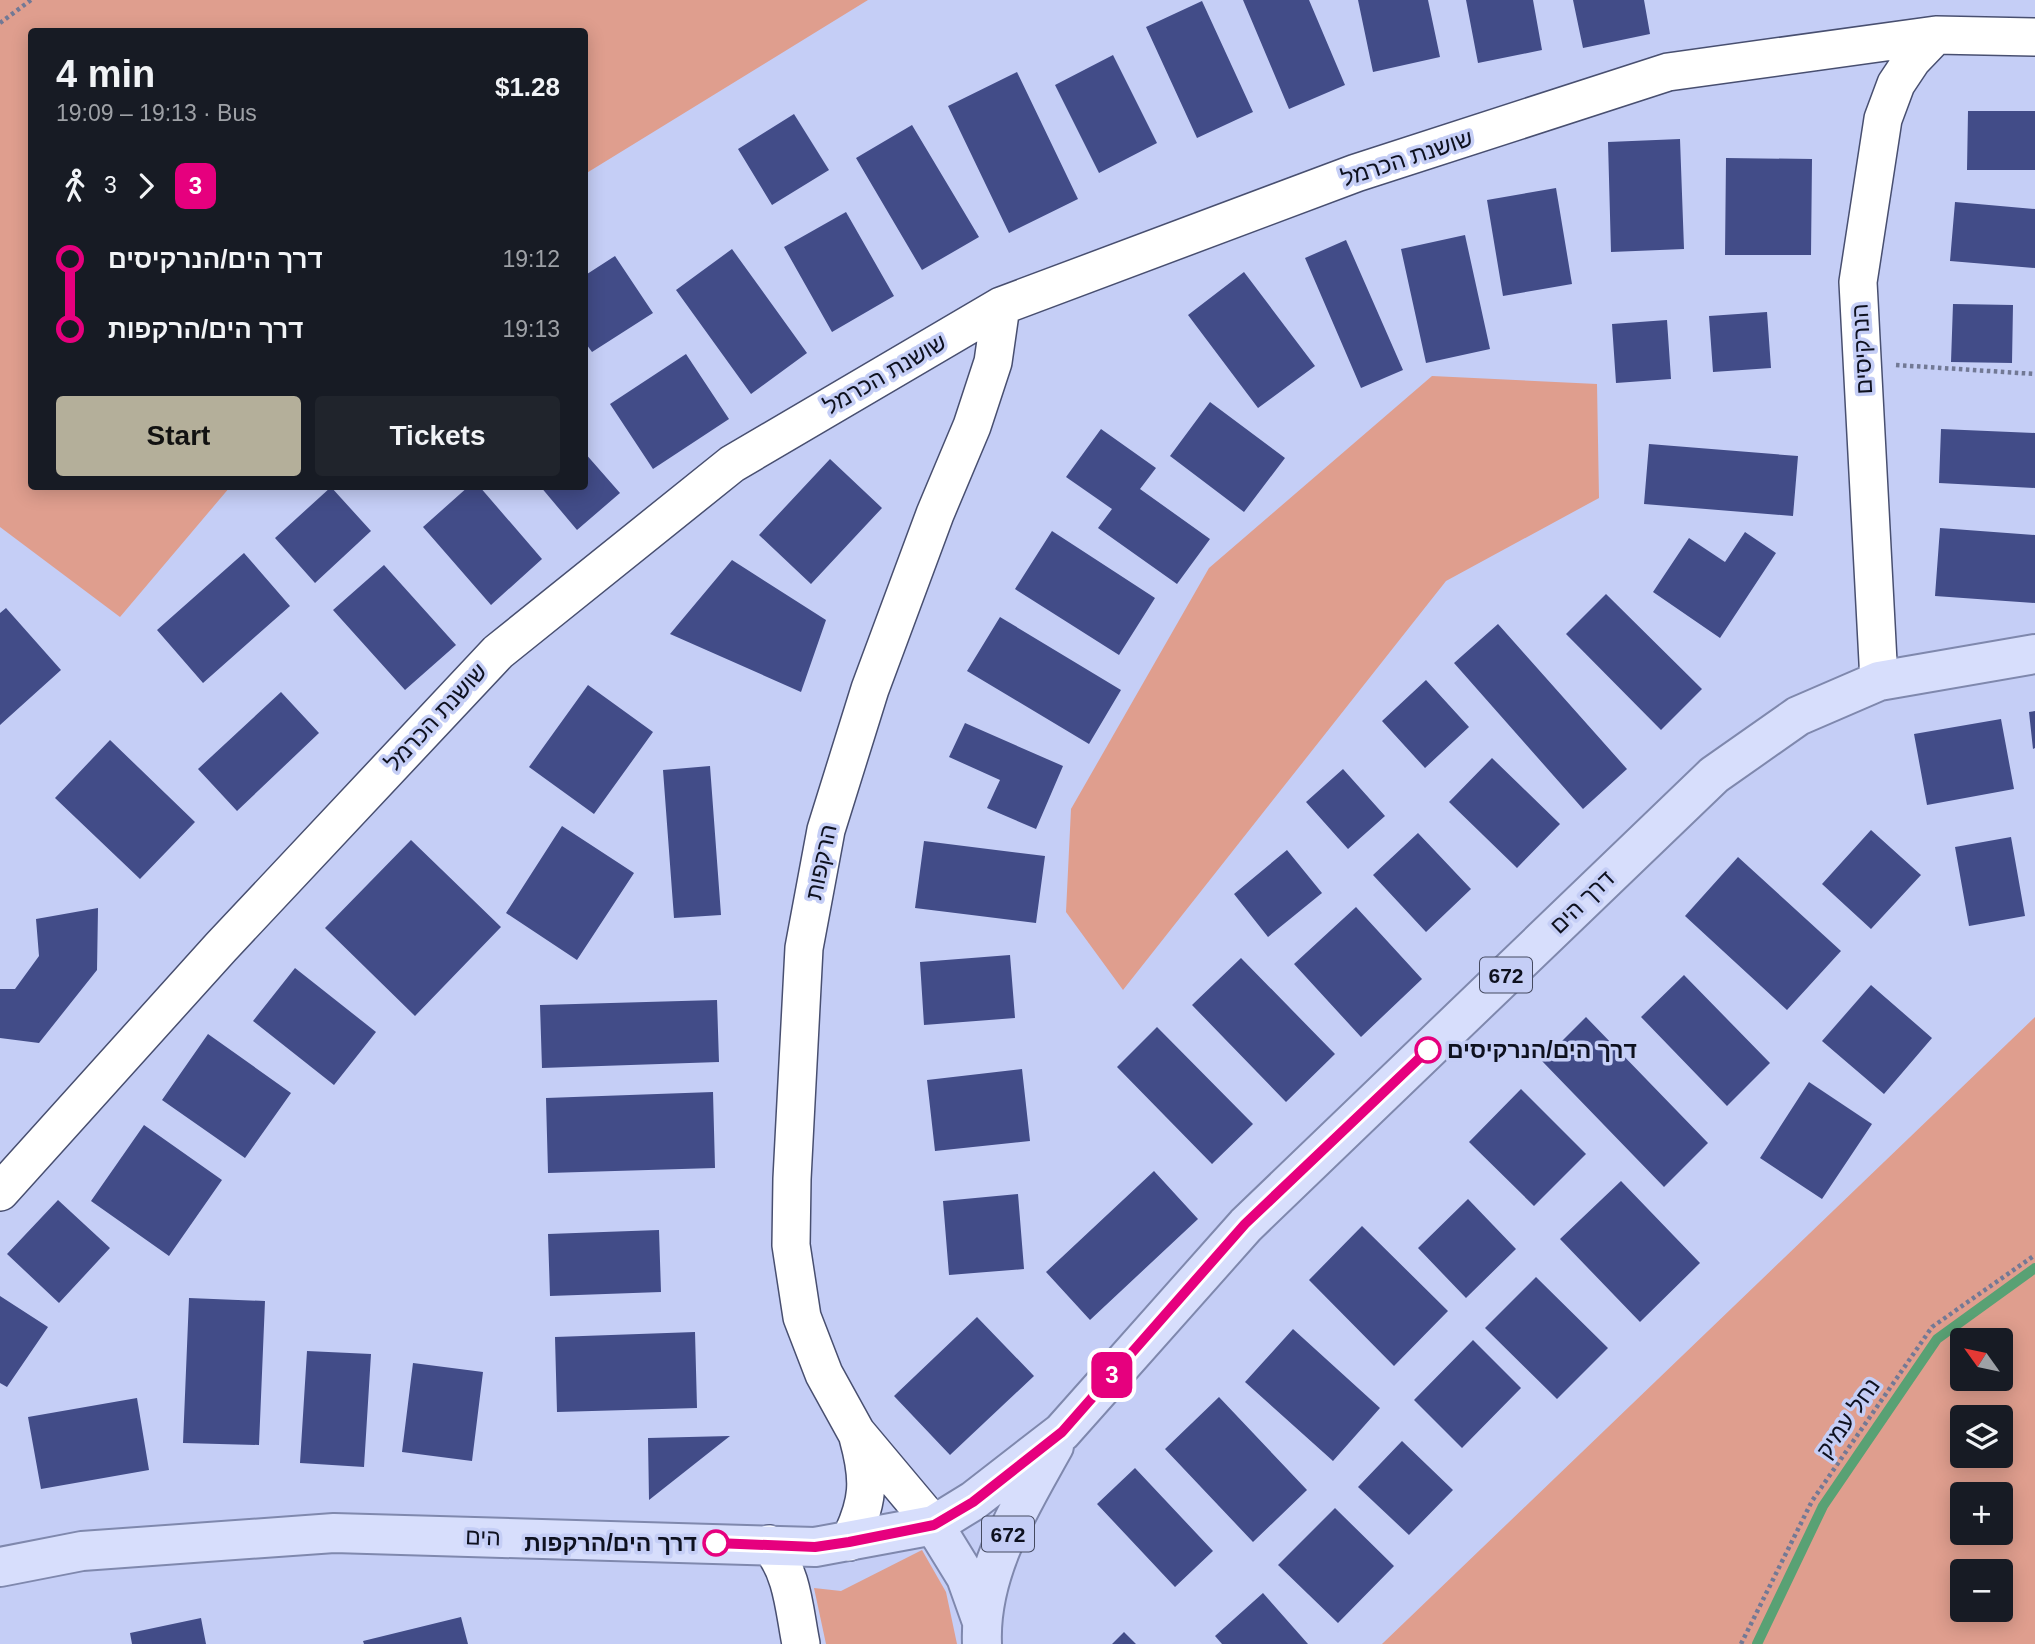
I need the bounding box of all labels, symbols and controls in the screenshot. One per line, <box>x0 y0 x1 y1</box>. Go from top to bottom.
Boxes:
text: 4 min <box>56 53 155 95</box>
text: $1.28 <box>495 72 560 102</box>
text: 19:09 – 19:13 · Bus <box>56 100 257 126</box>
street label: שושנת הכרמל <box>1338 124 1476 192</box>
icon: walk <box>56 167 94 205</box>
icon: forward <box>127 167 165 205</box>
text: 3 <box>104 172 117 198</box>
text: 3 <box>189 172 202 199</box>
text: דרך הים/הנרקיסים <box>108 244 323 274</box>
text: 19:12 <box>502 246 560 272</box>
street label: הנרקיסים <box>1847 303 1877 395</box>
text: דרך הים/הרקפות <box>108 314 303 344</box>
text: 19:13 <box>502 316 560 342</box>
street label: שושנת הכרמל <box>819 329 951 419</box>
button: Start <box>56 396 301 476</box>
button: Tickets <box>315 396 560 476</box>
street label: שושנת הכרמל <box>380 658 492 776</box>
street label: הרקפות <box>800 822 842 902</box>
street label: דרך הים <box>1545 865 1620 939</box>
road number: 672 <box>1480 958 1532 992</box>
marker: דרך הים/הנרקיסים <box>1415 1037 1441 1063</box>
place label: דרך הים/הנרקיסים <box>1447 1037 1637 1063</box>
north arrow <box>1950 1328 2012 1391</box>
map controls <box>1950 1328 2013 1622</box>
line badge: 3 <box>1089 1352 1135 1398</box>
text: 3 <box>1105 1361 1119 1388</box>
street label: נחל עמיק <box>1811 1373 1885 1463</box>
button: layers <box>1950 1405 2013 1468</box>
button: + <box>1950 1482 2013 1545</box>
road number: 672 <box>982 1516 1034 1552</box>
street label: הים <box>465 1523 501 1551</box>
place label: דרך הים/הרקפות <box>524 1530 697 1556</box>
marker: דרך הים/הרקפות <box>703 1530 729 1556</box>
button: − <box>1950 1559 2013 1622</box>

